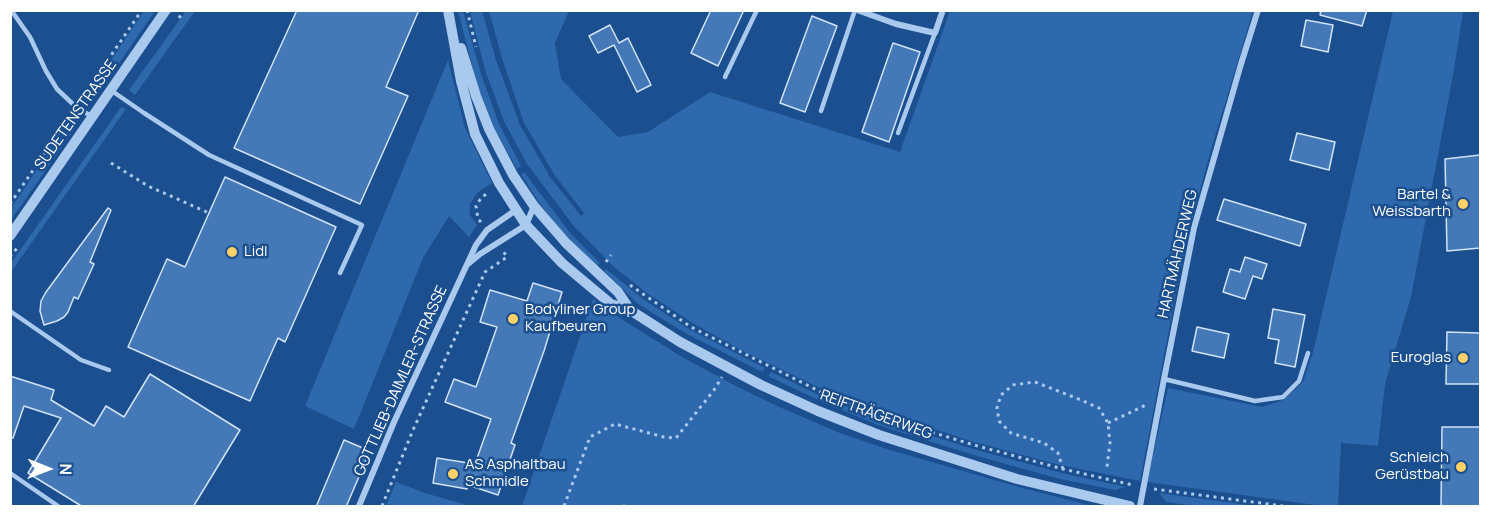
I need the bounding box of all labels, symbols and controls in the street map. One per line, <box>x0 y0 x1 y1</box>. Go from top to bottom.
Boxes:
street label: SUDETENSTRASSE <box>31 56 121 174</box>
place label: Bartel & Weissbarth <box>1372 186 1451 221</box>
street label: HARTMÄHDERWEG <box>1154 188 1202 320</box>
marker: Bartel & Weissbarth <box>1456 197 1470 211</box>
place label: Lidl <box>244 243 268 261</box>
marker: Lidl <box>225 245 239 259</box>
street label: GOTTLIEB-DAIMLER-STRASSE <box>351 283 451 479</box>
place label: Bodyliner Group Kaufbeuren <box>525 301 635 336</box>
marker: Bodyliner Group Kaufbeuren <box>506 312 520 326</box>
place label: Euroglas <box>1391 349 1451 367</box>
marker: Euroglas <box>1456 351 1470 365</box>
street label: REIFTRÄGERWEG <box>817 386 935 444</box>
north arrow <box>18 439 78 499</box>
place label: Schleich Gerüstbau <box>1375 449 1449 484</box>
place label: AS Asphaltbau Schmidle <box>465 456 566 491</box>
marker: Schleich Gerüstbau <box>1454 460 1468 474</box>
text: N <box>55 463 77 475</box>
marker: AS Asphaltbau Schmidle <box>446 467 460 481</box>

